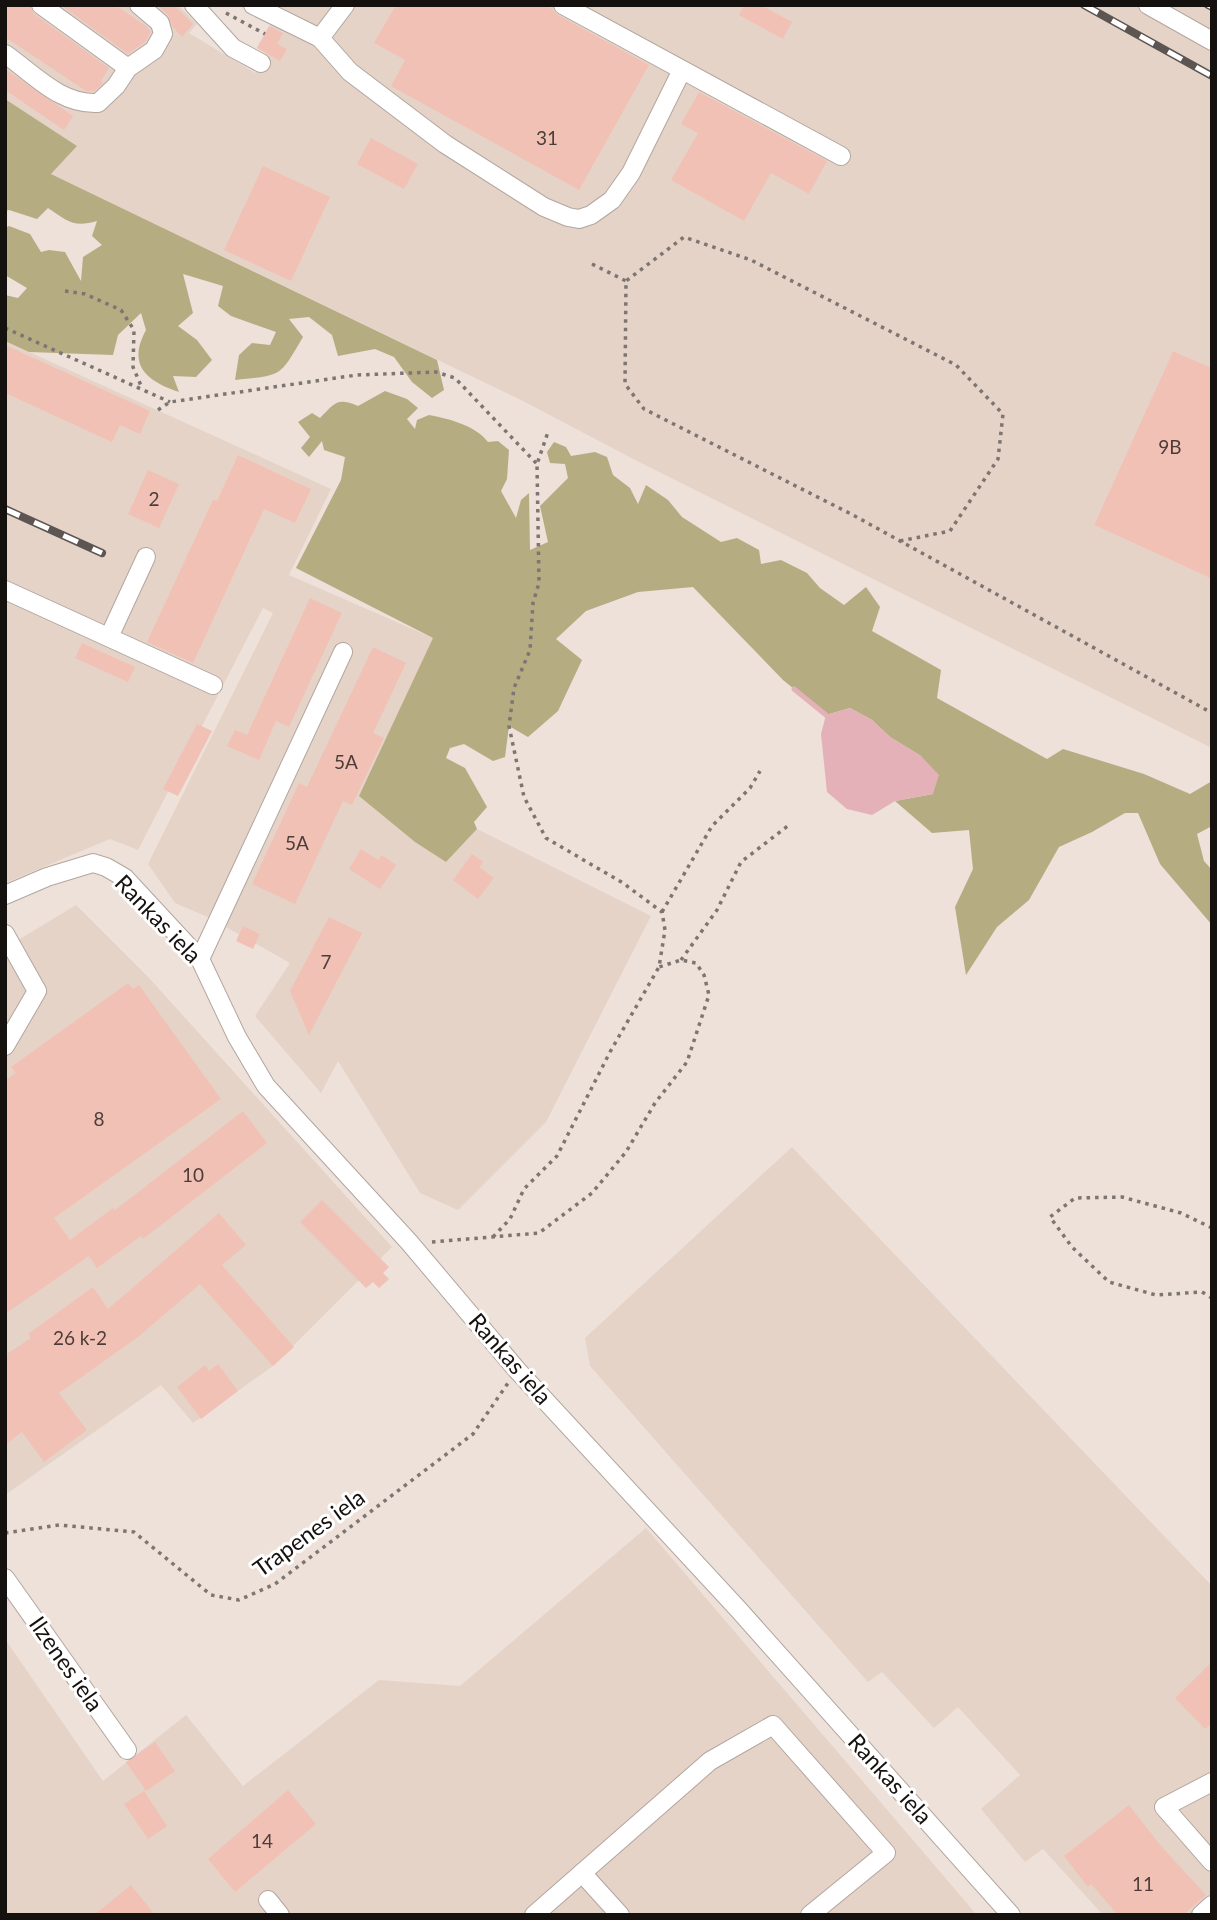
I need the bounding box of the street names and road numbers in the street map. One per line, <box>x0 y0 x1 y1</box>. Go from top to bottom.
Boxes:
street label: Rankas iela <box>110 868 208 968</box>
street label: Rankas iela <box>463 1307 558 1410</box>
street label: Trapenes iela <box>247 1482 370 1582</box>
street label: Ilzenes iela <box>24 1611 110 1716</box>
street label: Rankas iela <box>843 1727 939 1829</box>

